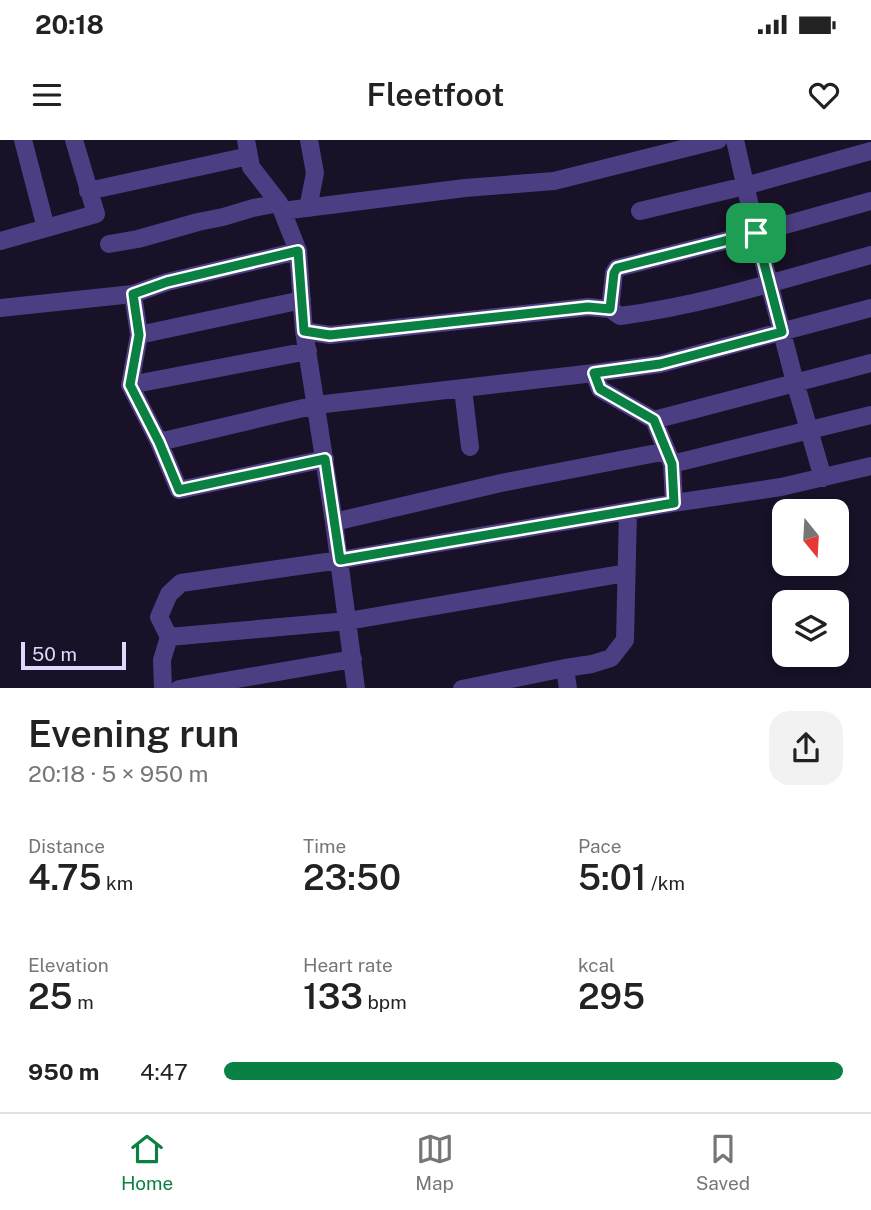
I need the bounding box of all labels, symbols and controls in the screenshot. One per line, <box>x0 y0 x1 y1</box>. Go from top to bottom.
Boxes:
text: 20:18 <box>35 9 104 40</box>
icon: menu <box>28 76 66 114</box>
text: Fleetfoot <box>367 76 504 113</box>
icon: heart <box>805 76 843 114</box>
pin <box>726 203 786 263</box>
icon: arrive <box>737 214 775 252</box>
north arrow <box>772 499 849 576</box>
map controls <box>772 499 849 667</box>
button: layers <box>772 590 849 667</box>
scale bar <box>21 640 126 671</box>
text: 50 m <box>32 643 77 665</box>
text: Evening run <box>28 711 239 756</box>
button: share <box>769 711 843 785</box>
text: 20:18 · 5 × 950 m <box>28 760 209 787</box>
text: Distance <box>28 835 105 857</box>
text: Time <box>303 835 346 857</box>
text: Pace <box>578 835 621 857</box>
text: 4.75 <box>28 857 101 898</box>
text: 23:50 <box>303 857 401 898</box>
text: 5:01 <box>578 857 646 898</box>
text: km <box>101 872 133 894</box>
text: /km <box>646 872 685 894</box>
text: Elevation <box>28 954 109 976</box>
text: Heart rate <box>303 954 393 976</box>
text: kcal <box>578 954 615 976</box>
text: 25 <box>28 976 73 1017</box>
text: 133 <box>303 976 363 1017</box>
text: 295 <box>578 976 645 1017</box>
text: m <box>73 991 94 1013</box>
text: bpm <box>363 991 407 1013</box>
text: 950 m <box>28 1058 99 1085</box>
text: 4:47 <box>140 1058 188 1085</box>
tab: Home <box>121 1130 173 1194</box>
tab: Map <box>415 1130 454 1194</box>
tab: Saved <box>696 1130 750 1194</box>

